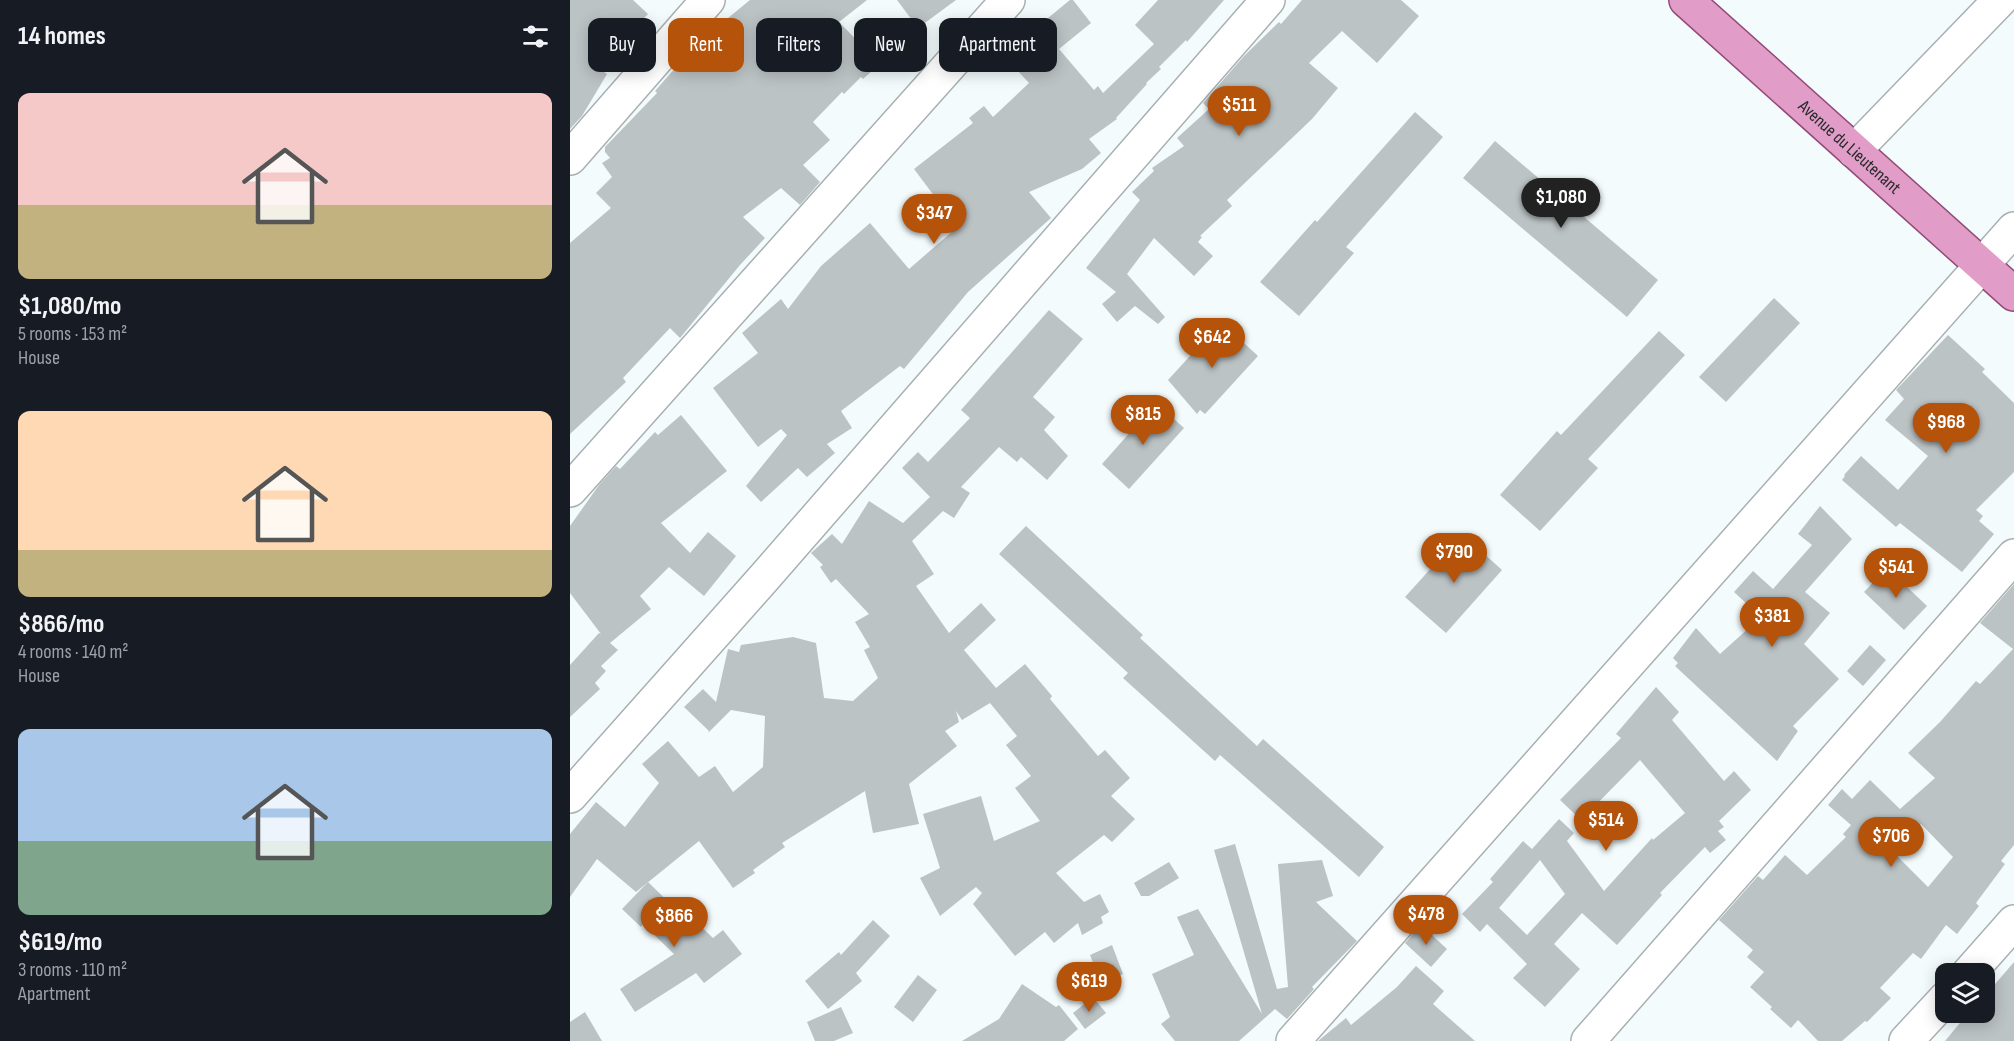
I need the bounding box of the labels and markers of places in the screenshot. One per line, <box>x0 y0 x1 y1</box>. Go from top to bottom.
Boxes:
pin: $511 <box>1203 86 1275 137</box>
pin: $1,080 <box>1512 178 1610 229</box>
pin: $347 <box>898 194 970 245</box>
pin: $642 <box>1176 318 1248 369</box>
pin: $815 <box>1107 395 1179 446</box>
pin: $968 <box>1910 403 1982 454</box>
pin: $790 <box>1418 533 1490 584</box>
pin: $541 <box>1860 548 1932 599</box>
pin: $381 <box>1736 597 1808 648</box>
pin: $514 <box>1570 801 1642 852</box>
pin: $706 <box>1855 817 1927 868</box>
pin: $478 <box>1390 895 1462 946</box>
pin: $866 <box>638 897 710 948</box>
pin: $619 <box>1053 962 1125 1013</box>

